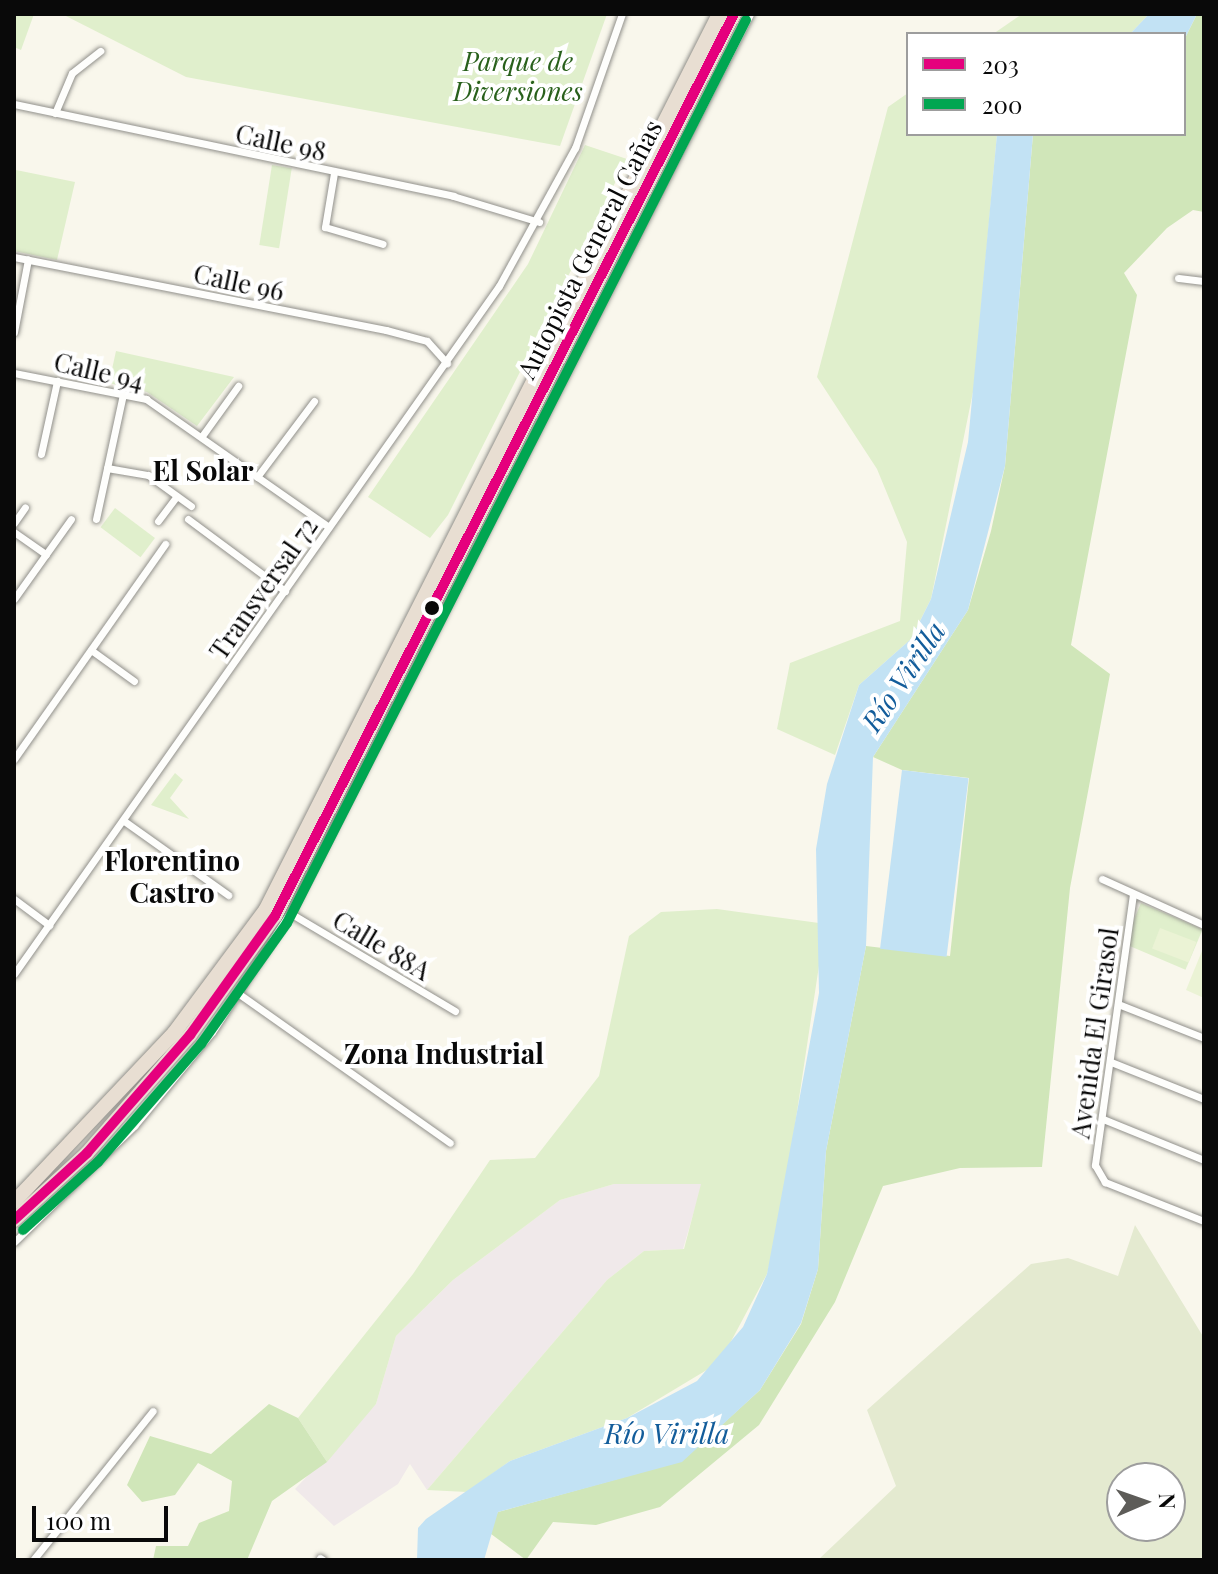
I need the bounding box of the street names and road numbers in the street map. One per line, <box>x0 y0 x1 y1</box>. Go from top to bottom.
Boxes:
street label: Autopista General Cañas <box>510 114 668 384</box>
street label: Calle 98 <box>233 117 329 167</box>
street label: Calle 96 <box>191 257 287 307</box>
street label: Calle 94 <box>51 346 147 396</box>
street label: Transversal 72 <box>202 511 324 665</box>
street label: Calle 88A <box>327 904 437 986</box>
street label: Avenida El Girasol <box>1064 925 1124 1141</box>

